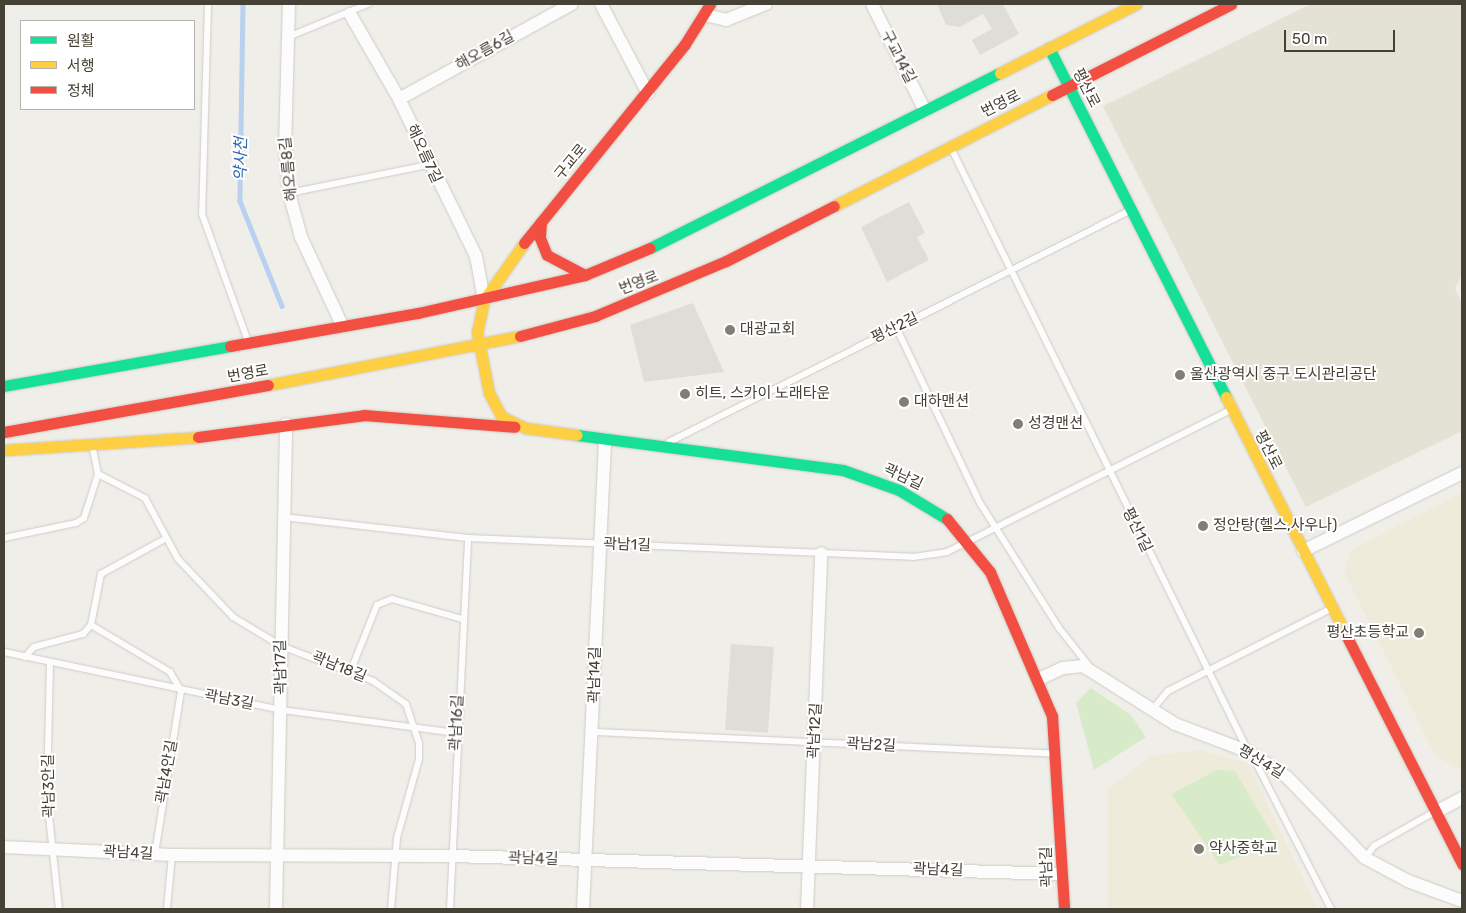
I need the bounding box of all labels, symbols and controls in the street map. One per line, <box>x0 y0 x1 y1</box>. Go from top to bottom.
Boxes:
legend <box>20 20 195 110</box>
scale bar <box>1286 20 1397 52</box>
street label: 구교14길 <box>877 27 919 87</box>
street label: 해오름6길 <box>453 28 517 74</box>
text: 50 m <box>1292 30 1327 48</box>
text: 원활 <box>67 32 95 50</box>
text: 서행 <box>67 57 95 75</box>
street label: 평산로 <box>1069 65 1103 111</box>
text: 정체 <box>67 82 95 100</box>
street label: 번영로 <box>978 87 1024 121</box>
street label: 해오름7길 <box>403 122 445 186</box>
street label: 해오름8길 <box>277 136 301 202</box>
water label: 약사천 <box>231 137 251 181</box>
street label: 구교로 <box>551 140 591 184</box>
street label: 번영로 <box>616 267 662 299</box>
street label: 평산2길 <box>868 309 922 347</box>
place label: 대광교회 <box>740 321 795 339</box>
marker: 대광교회 <box>724 324 736 336</box>
street label: 번영로 <box>226 362 270 386</box>
place label: 울산광역시 중구 도시관리공단 <box>1190 366 1377 384</box>
marker: 울산광역시 중구 도시관리공단 <box>1174 369 1186 381</box>
place label: 히트, 스카이 노래타운 <box>695 385 830 403</box>
marker: 히트, 스카이 노래타운 <box>679 388 691 400</box>
place label: 대하맨션 <box>914 393 969 411</box>
marker: 대하맨션 <box>898 396 910 408</box>
place label: 성경맨션 <box>1028 415 1083 433</box>
marker: 성경맨션 <box>1012 418 1024 430</box>
street label: 평산로 <box>1251 427 1285 473</box>
street label: 곽남길 <box>880 460 926 494</box>
street label: 평산1길 <box>1118 505 1156 555</box>
place label: 정안탕(헬스,사우나) <box>1213 517 1337 535</box>
marker: 정안탕(헬스,사우나) <box>1197 520 1209 532</box>
street label: 곽남1길 <box>603 535 651 555</box>
place label: 평산초등학교 <box>1326 624 1409 642</box>
marker: 평산초등학교 <box>1413 627 1425 639</box>
street label: 곽남17길 <box>272 639 290 695</box>
street label: 곽남14길 <box>586 646 604 704</box>
street label: 곽남18길 <box>309 648 369 686</box>
street label: 곽남3길 <box>203 686 255 714</box>
street label: 곽남16길 <box>447 694 467 752</box>
street label: 곽남12길 <box>805 702 825 760</box>
street label: 곽남2길 <box>845 735 897 755</box>
street label: 곽남4안길 <box>153 739 181 805</box>
street label: 평산4길 <box>1235 741 1287 783</box>
street label: 곽남3안길 <box>39 754 59 818</box>
place label: 약사중학교 <box>1209 840 1278 858</box>
street label: 곽남4길 <box>102 843 154 863</box>
marker: 약사중학교 <box>1193 843 1205 855</box>
street label: 곽남길 <box>1037 846 1057 888</box>
street label: 곽남4길 <box>507 849 559 869</box>
street label: 곽남4길 <box>912 860 964 880</box>

